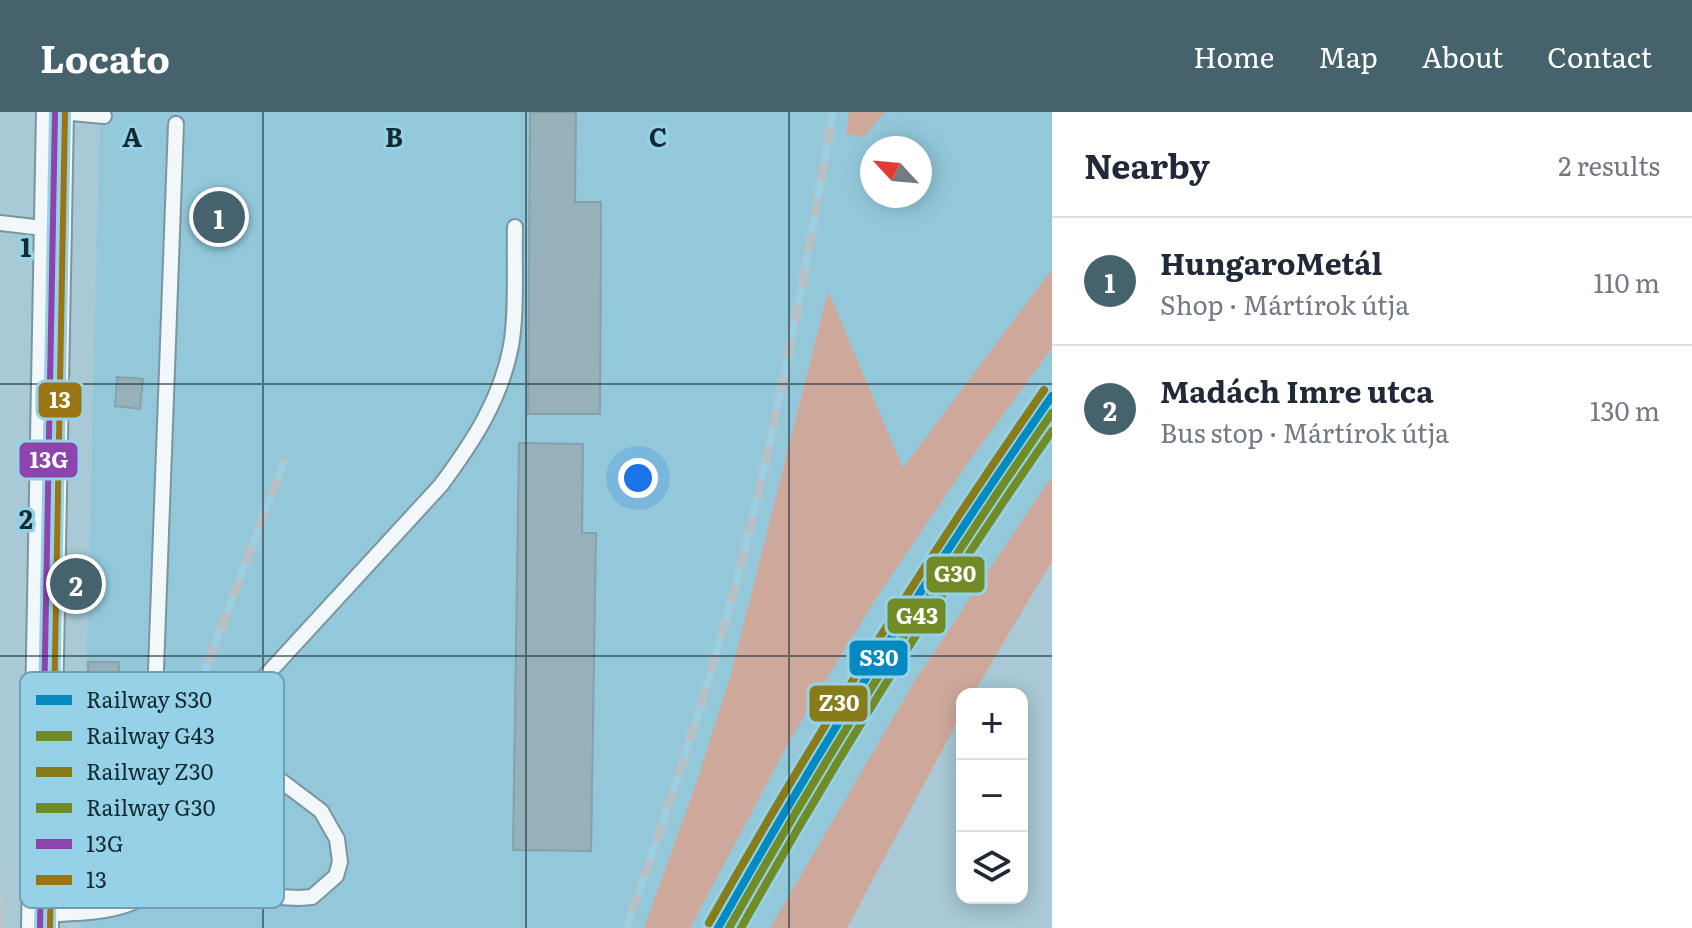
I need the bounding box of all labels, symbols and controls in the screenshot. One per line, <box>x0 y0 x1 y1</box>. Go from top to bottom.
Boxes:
text: Locato <box>40 28 170 85</box>
text: Home <box>1193 35 1274 77</box>
text: Map <box>1318 35 1378 77</box>
text: About <box>1422 35 1503 77</box>
text: Contact <box>1547 35 1652 77</box>
text: A <box>122 116 142 155</box>
text: B <box>385 116 403 155</box>
text: C <box>649 116 667 155</box>
north arrow <box>860 136 932 208</box>
text: Nearby <box>1084 139 1210 189</box>
text: 2 results <box>1558 145 1660 184</box>
pin: 1 <box>193 187 245 247</box>
text: 1 <box>21 226 32 265</box>
text: HungaroMetál <box>1160 240 1382 284</box>
text: 1 <box>1105 262 1115 301</box>
text: 110 m <box>1593 262 1660 301</box>
text: Shop · Mártírok útja <box>1160 284 1409 323</box>
text: Madách Imre utca <box>1160 368 1433 412</box>
line badge: 13 <box>37 381 83 419</box>
text: 13 <box>49 382 71 415</box>
text: 2 <box>1103 390 1117 429</box>
text: 130 m <box>1590 390 1660 429</box>
text: Bus stop · Mártírok útja <box>1160 412 1449 451</box>
line badge: 13G <box>18 441 79 479</box>
text: 13G <box>30 442 68 475</box>
your location <box>618 458 658 498</box>
text: 2 <box>19 498 33 537</box>
pin: 2 <box>50 554 102 614</box>
line badge: G30 <box>925 555 986 594</box>
text: G30 <box>934 556 976 589</box>
line badge: G43 <box>886 597 947 635</box>
text: G43 <box>896 598 938 631</box>
line badge: S30 <box>848 639 909 677</box>
text: S30 <box>859 640 899 673</box>
legend <box>20 672 284 908</box>
text: Railway S30 <box>86 682 212 715</box>
line badge: Z30 <box>808 684 869 723</box>
text: Z30 <box>819 685 859 718</box>
map controls <box>956 688 1028 904</box>
button: + <box>956 688 1028 760</box>
text: Railway G43 <box>86 718 215 751</box>
text: Railway Z30 <box>86 754 213 787</box>
button: − <box>956 760 1028 832</box>
text: Railway G30 <box>86 790 215 823</box>
text: 13G <box>86 826 123 859</box>
button: layers <box>956 832 1028 904</box>
text: 13 <box>86 862 107 895</box>

